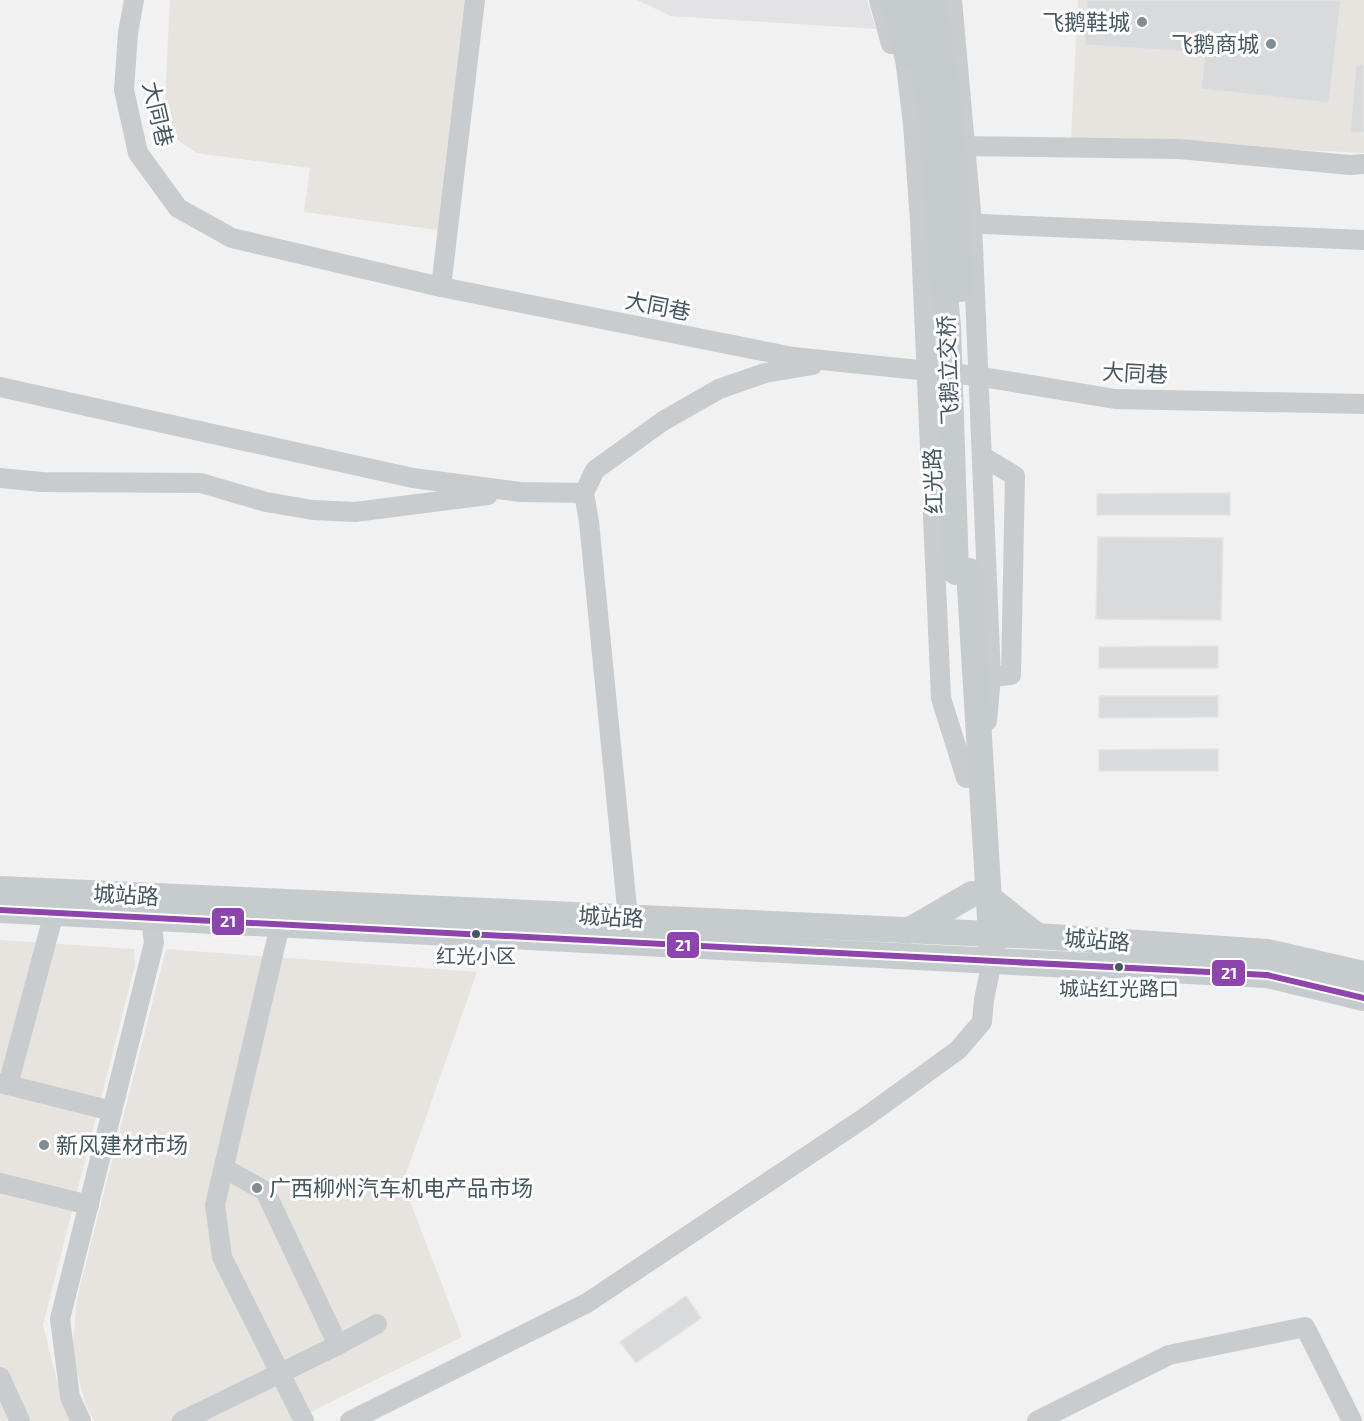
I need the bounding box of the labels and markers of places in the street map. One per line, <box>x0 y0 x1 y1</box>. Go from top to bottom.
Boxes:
place label: 飞鹅鞋城 <box>1042 8 1130 34</box>
marker: 飞鹅鞋城 <box>1135 15 1149 29</box>
place label: 飞鹅商城 <box>1171 30 1259 56</box>
marker: 飞鹅商城 <box>1264 37 1278 51</box>
marker: 红光小区 <box>470 928 482 940</box>
place label: 红光小区 <box>436 943 516 967</box>
marker: 城站红光路口 <box>1113 961 1125 973</box>
place label: 城站红光路口 <box>1059 976 1179 1000</box>
place label: 新风建材市场 <box>56 1131 188 1157</box>
marker: 新风建材市场 <box>37 1138 51 1152</box>
place label: 广西柳州汽车机电产品市场 <box>269 1174 533 1200</box>
marker: 广西柳州汽车机电产品市场 <box>250 1181 264 1195</box>

